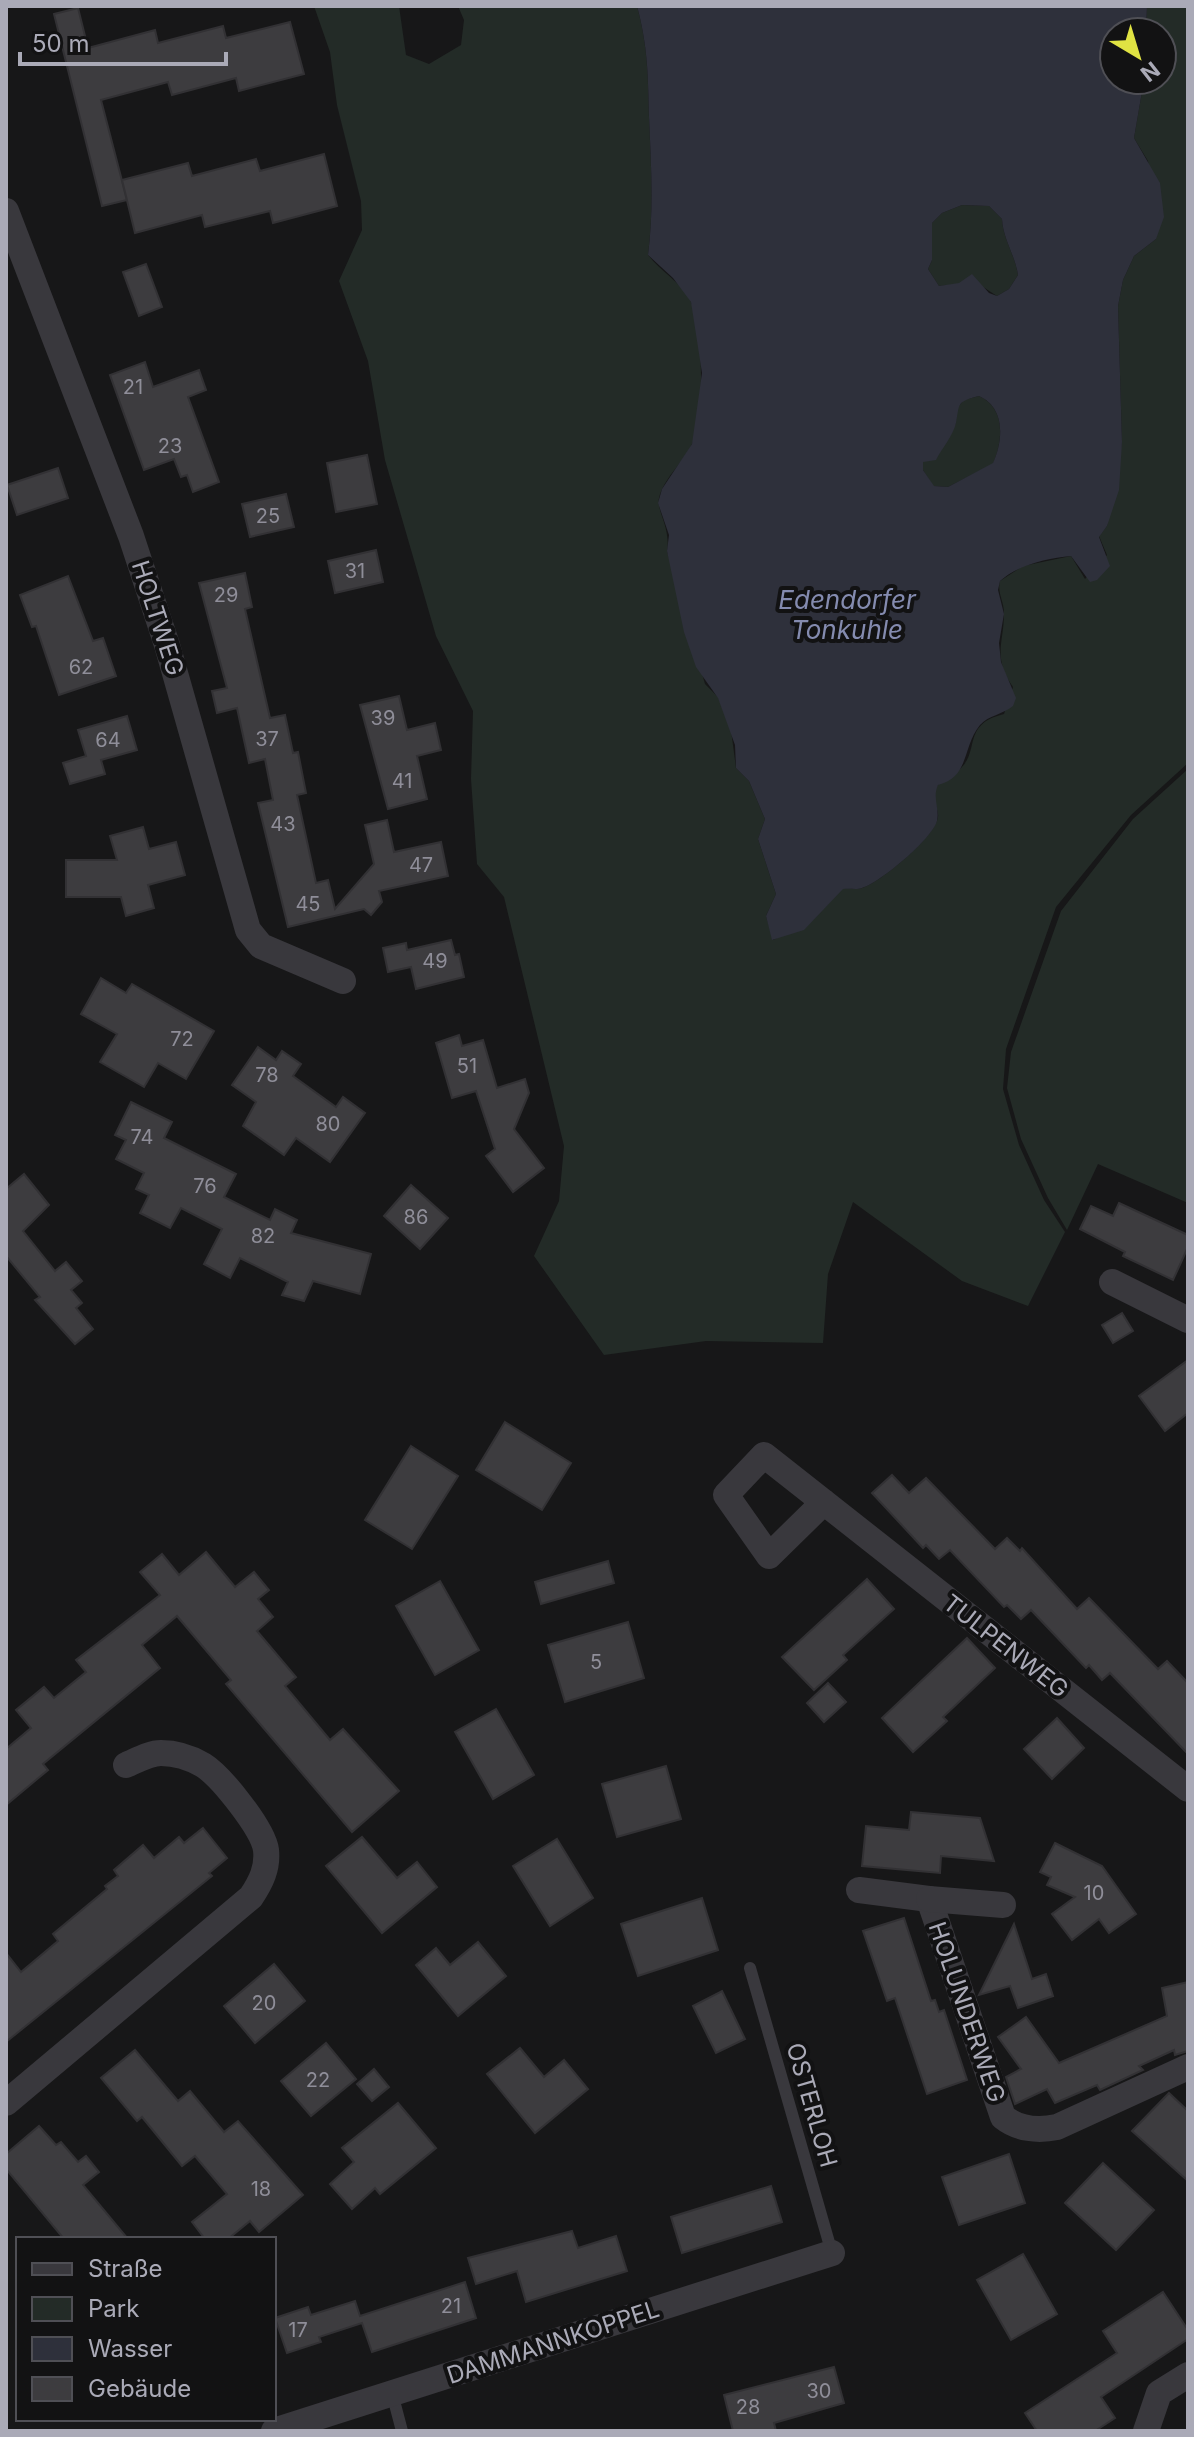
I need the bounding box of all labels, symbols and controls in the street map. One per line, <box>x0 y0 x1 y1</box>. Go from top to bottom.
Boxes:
scale bar <box>20 16 226 66</box>
north arrow <box>1098 16 1178 96</box>
text: 50 m <box>32 29 90 58</box>
text: N <box>1136 56 1165 87</box>
house number: 21 <box>123 375 143 399</box>
house number: 23 <box>158 434 182 458</box>
house number: 25 <box>256 504 280 528</box>
street label: HOLTWEG <box>126 557 190 679</box>
house number: 31 <box>345 559 365 583</box>
house number: 29 <box>214 583 238 607</box>
water label: Edendorfer Tonkuhle <box>778 584 917 645</box>
house number: 62 <box>69 655 93 679</box>
house number: 39 <box>371 706 395 730</box>
house number: 37 <box>255 727 279 751</box>
house number: 64 <box>95 728 121 752</box>
house number: 41 <box>392 769 412 793</box>
house number: 43 <box>270 812 296 836</box>
house number: 47 <box>409 853 433 877</box>
house number: 45 <box>295 892 321 916</box>
house number: 49 <box>422 949 448 973</box>
house number: 72 <box>170 1027 194 1051</box>
house number: 51 <box>457 1054 477 1078</box>
house number: 78 <box>255 1063 279 1087</box>
house number: 80 <box>316 1112 341 1136</box>
house number: 74 <box>130 1125 154 1149</box>
house number: 76 <box>193 1174 217 1198</box>
house number: 86 <box>404 1205 428 1229</box>
house number: 82 <box>251 1224 275 1248</box>
street label: TULPENWEG <box>938 1588 1074 1704</box>
house number: 5 <box>590 1650 602 1674</box>
house number: 10 <box>1084 1881 1104 1905</box>
street label: HOLUNDERWEG <box>923 1918 1011 2106</box>
house number: 20 <box>252 1991 276 2015</box>
street label: OSTERLOH <box>780 2039 844 2171</box>
house number: 22 <box>306 2068 330 2092</box>
house number: 18 <box>251 2177 271 2201</box>
legend <box>16 2237 276 2421</box>
text: Straße <box>88 2254 163 2283</box>
text: Park <box>88 2294 139 2323</box>
house number: 21 <box>441 2294 461 2318</box>
street label: DAMMANNKOPPEL <box>443 2294 663 2390</box>
house number: 17 <box>288 2318 308 2342</box>
text: Wasser <box>88 2334 172 2363</box>
text: Gebäude <box>88 2374 191 2403</box>
house number: 30 <box>807 2379 831 2403</box>
house number: 28 <box>736 2395 760 2419</box>

